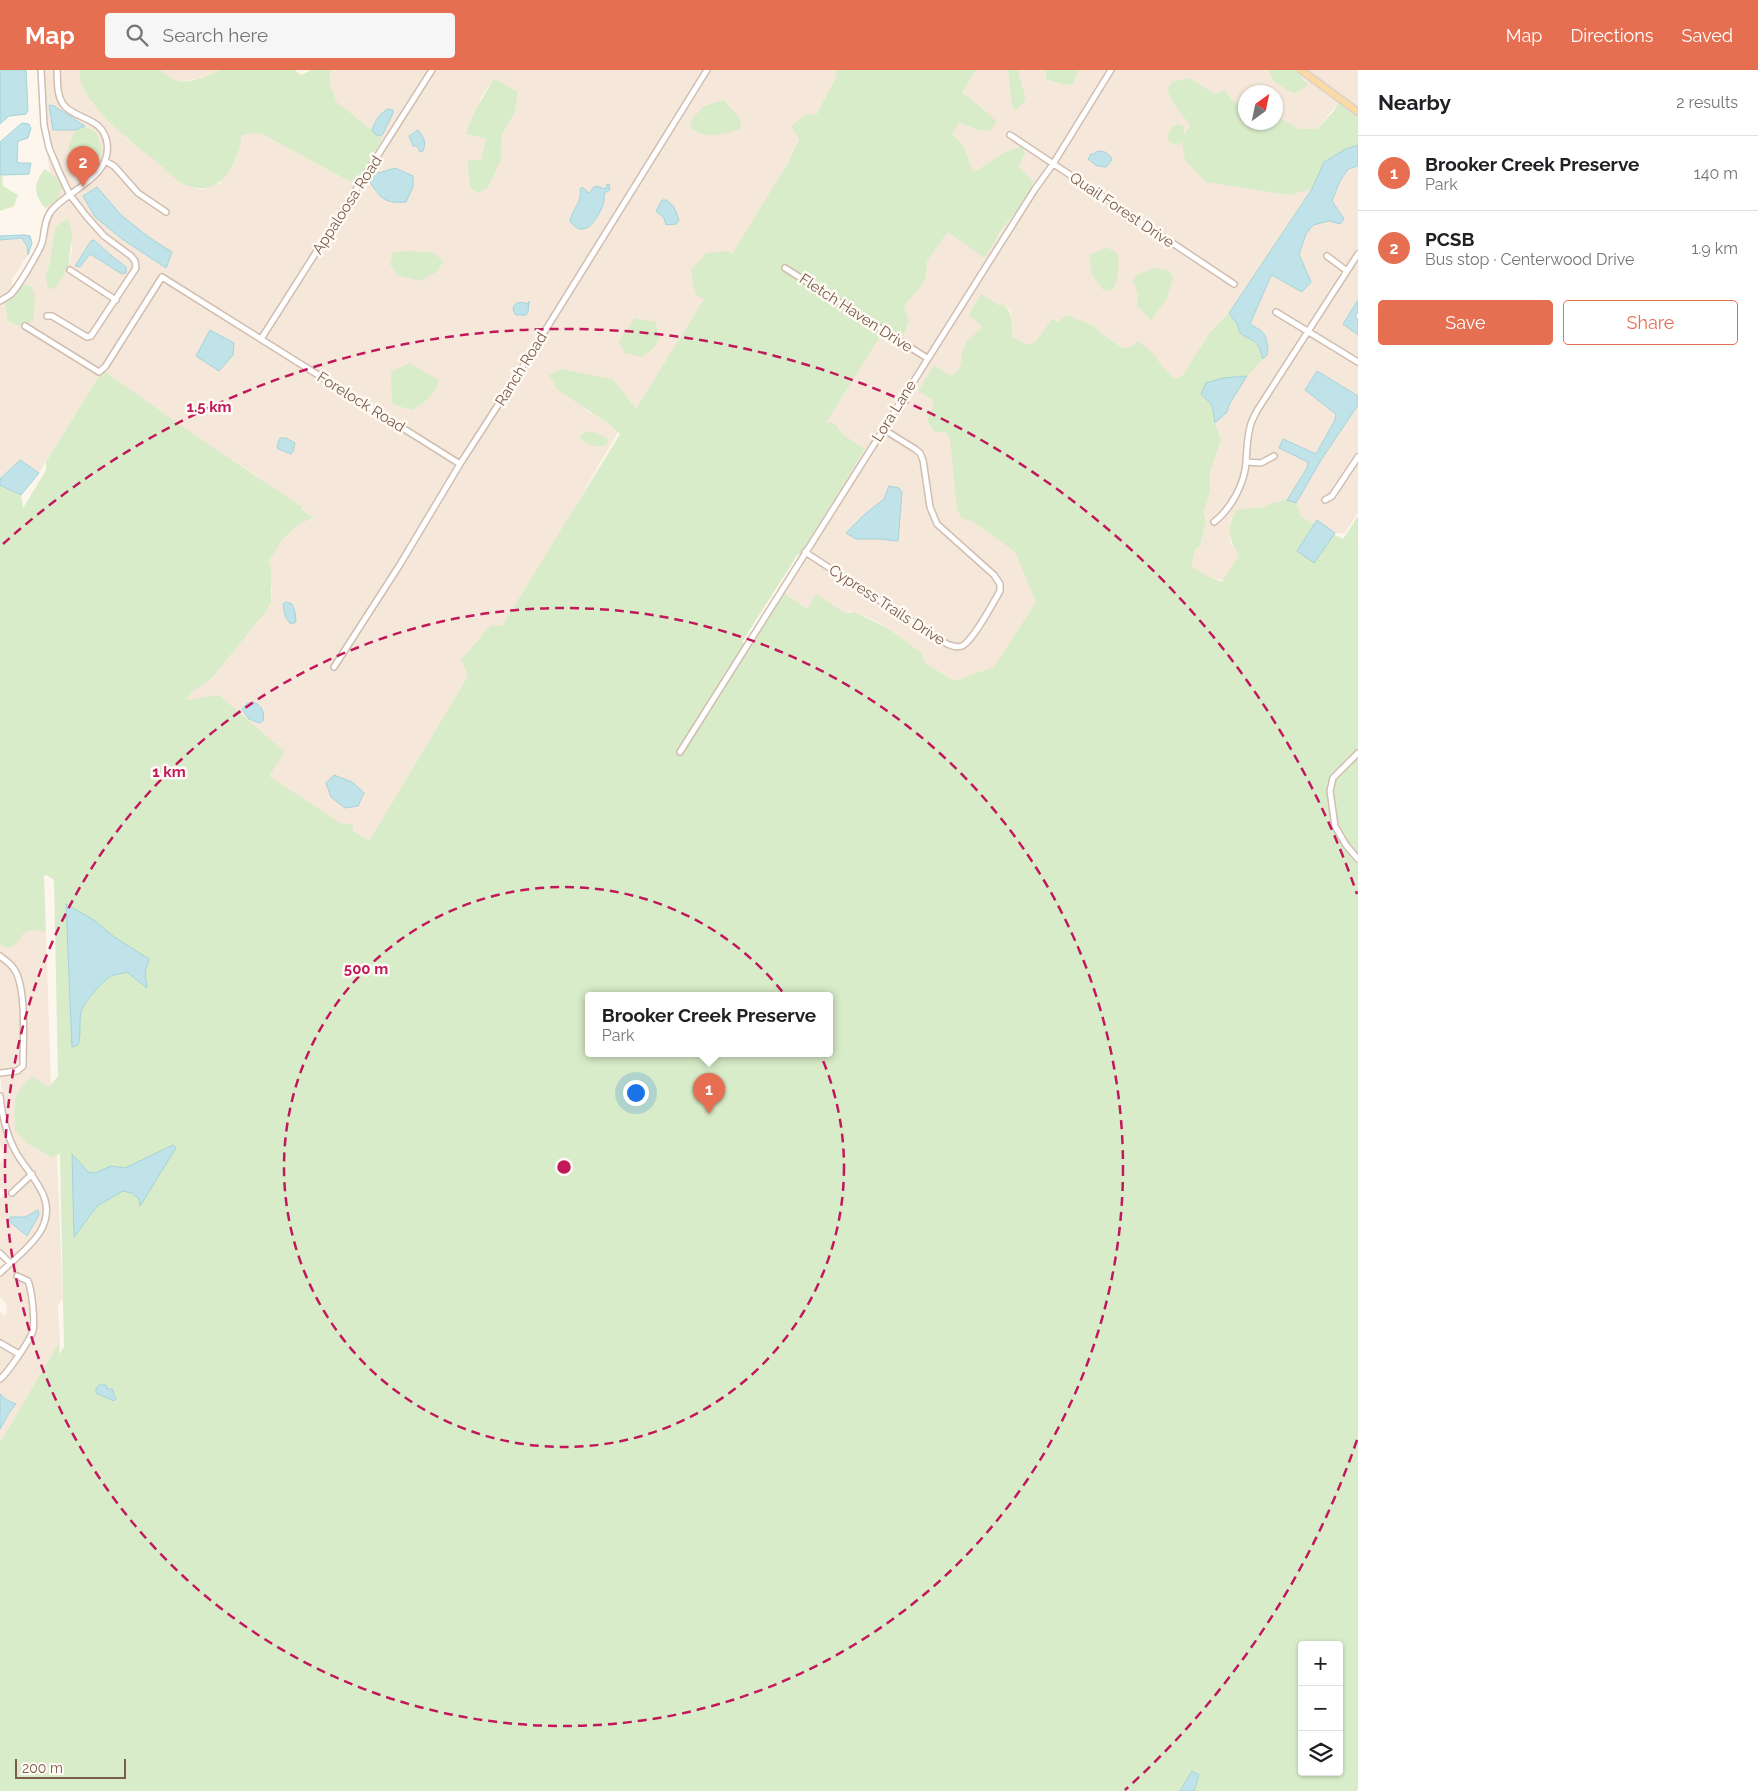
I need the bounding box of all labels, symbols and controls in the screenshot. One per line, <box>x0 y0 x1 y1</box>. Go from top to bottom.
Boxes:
search box <box>105 13 455 58</box>
text: Map <box>25 21 75 50</box>
icon: search <box>123 21 151 49</box>
text: Search here <box>163 24 268 46</box>
text: Map <box>1506 25 1542 46</box>
text: Directions <box>1570 25 1654 46</box>
text: Saved <box>1682 25 1733 46</box>
north arrow <box>1238 85 1283 130</box>
text: Nearby <box>1378 90 1451 115</box>
text: 2 results <box>1676 93 1738 112</box>
pin: 2 <box>67 146 99 187</box>
street label: Appaloosa Road <box>308 152 386 258</box>
text: Brooker Creek Preserve <box>1425 153 1639 175</box>
text: 1 <box>1390 164 1398 183</box>
text: 140 m <box>1694 164 1738 183</box>
street label: Quail Forest Drive <box>1066 168 1178 252</box>
text: Park <box>1425 175 1458 194</box>
text: PCSB <box>1425 228 1474 250</box>
text: 2 <box>1389 239 1399 258</box>
text: 1.9 km <box>1691 239 1738 258</box>
text: Bus stop · Centerwood Drive <box>1425 250 1634 269</box>
street label: Fletch Haven Drive <box>796 270 916 356</box>
button: Save <box>1378 300 1553 345</box>
button: Share <box>1563 300 1738 345</box>
street label: Ranch Road <box>491 329 551 409</box>
street label: Forelock Road <box>314 368 408 436</box>
street label: Lora Lane <box>868 377 920 445</box>
text: 1.5 km <box>186 398 232 416</box>
street label: Cypress Trails Drive <box>826 561 949 649</box>
text: 1 km <box>152 763 186 781</box>
text: 500 m <box>344 960 388 978</box>
popup <box>585 992 833 1057</box>
text: Brooker Creek Preserve <box>602 1004 816 1026</box>
text: Park <box>602 1026 634 1045</box>
pin: 1 <box>693 1073 725 1114</box>
your location <box>623 1080 649 1106</box>
centre of rings <box>555 1158 573 1176</box>
map controls <box>1298 1641 1343 1776</box>
button: + <box>1298 1641 1343 1686</box>
button: − <box>1298 1686 1343 1731</box>
button: layers <box>1298 1731 1343 1776</box>
scale bar <box>15 1756 126 1779</box>
text: 200 m <box>22 1760 63 1776</box>

